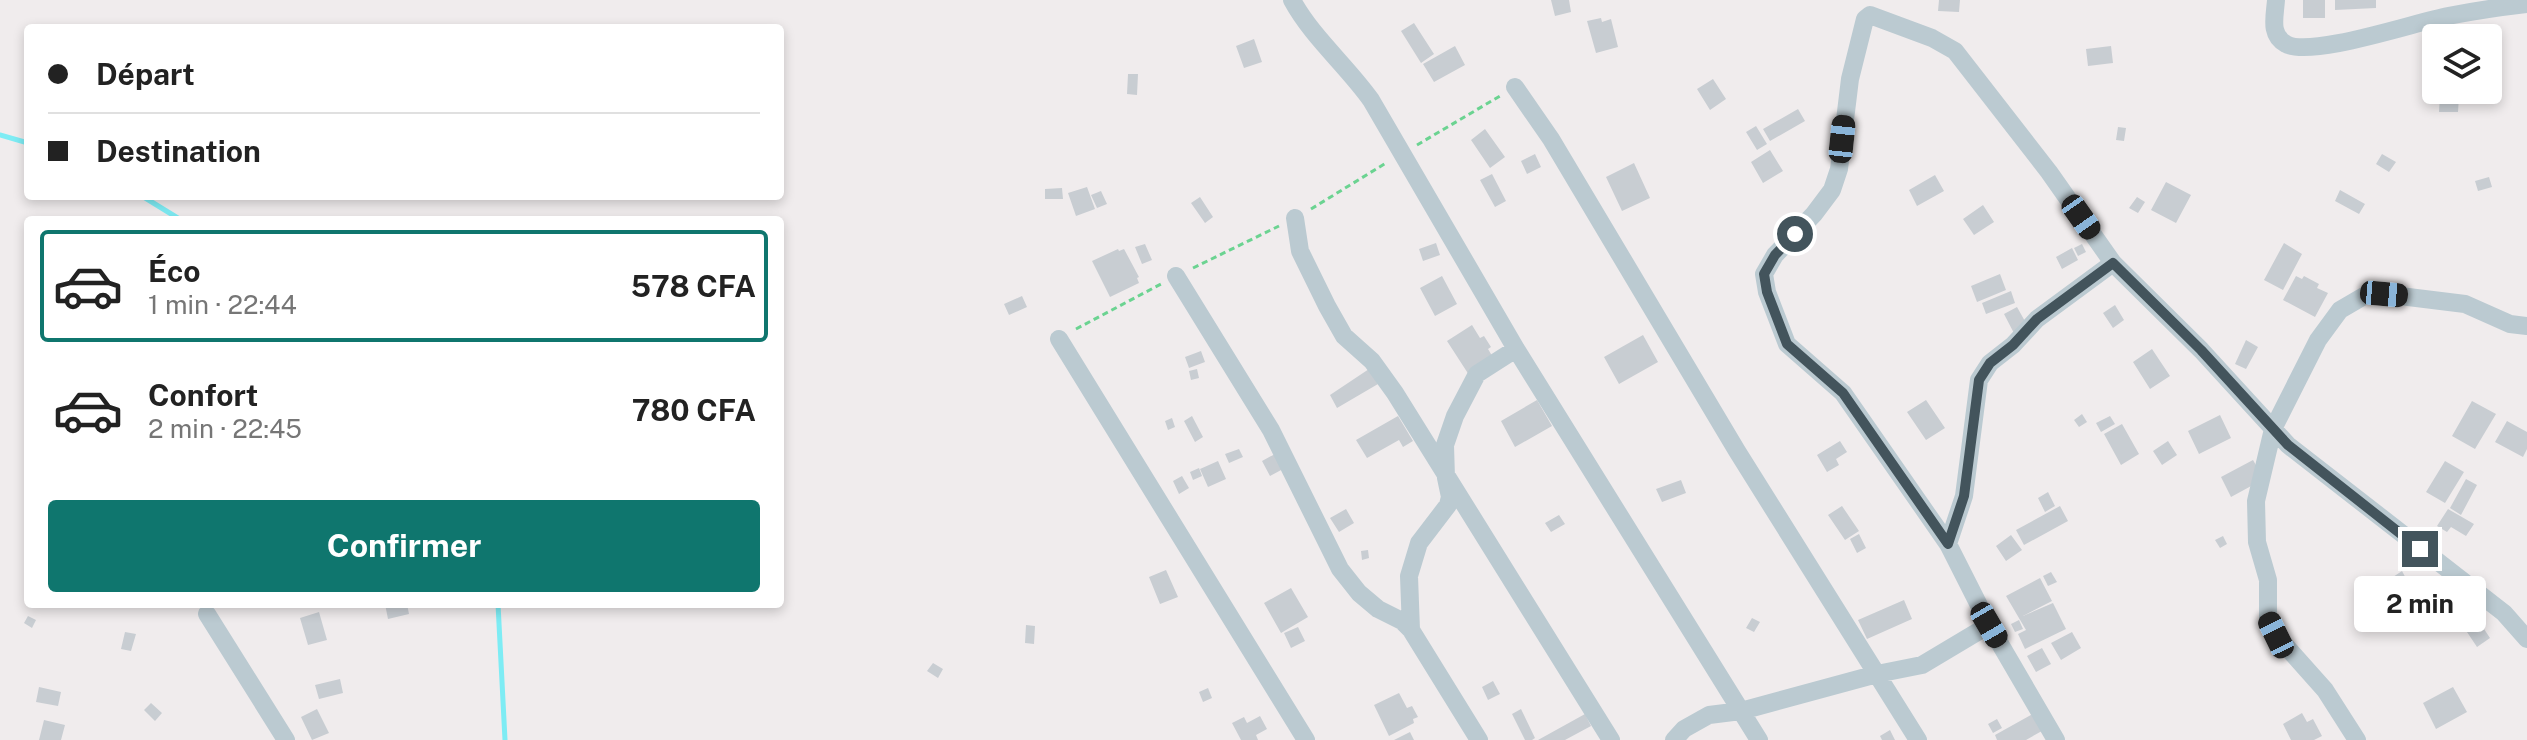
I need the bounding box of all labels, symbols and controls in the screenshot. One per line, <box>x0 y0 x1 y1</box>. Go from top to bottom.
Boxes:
map controls <box>2422 24 2502 104</box>
button: layers <box>2422 24 2502 104</box>
text: Départ <box>96 56 195 92</box>
car <box>1828 114 1856 164</box>
text: Destination <box>96 133 261 169</box>
car <box>2057 190 2105 244</box>
route start <box>1777 216 1813 252</box>
icon: car <box>52 250 124 322</box>
text: Éco <box>148 253 201 289</box>
text: 578 CFA <box>631 268 756 304</box>
car <box>2359 280 2409 308</box>
text: 1 min · 22:44 <box>148 289 297 320</box>
icon: car <box>52 374 124 446</box>
text: Confort <box>148 377 258 413</box>
text: 780 CFA <box>632 392 756 428</box>
text: 2 min · 22:45 <box>148 413 302 444</box>
button: Confirmer <box>48 500 760 592</box>
route end <box>2402 531 2438 567</box>
callout: 2 min <box>2354 577 2486 633</box>
text: 2 min <box>2386 588 2454 619</box>
car <box>1967 598 2011 652</box>
car <box>2255 608 2297 662</box>

